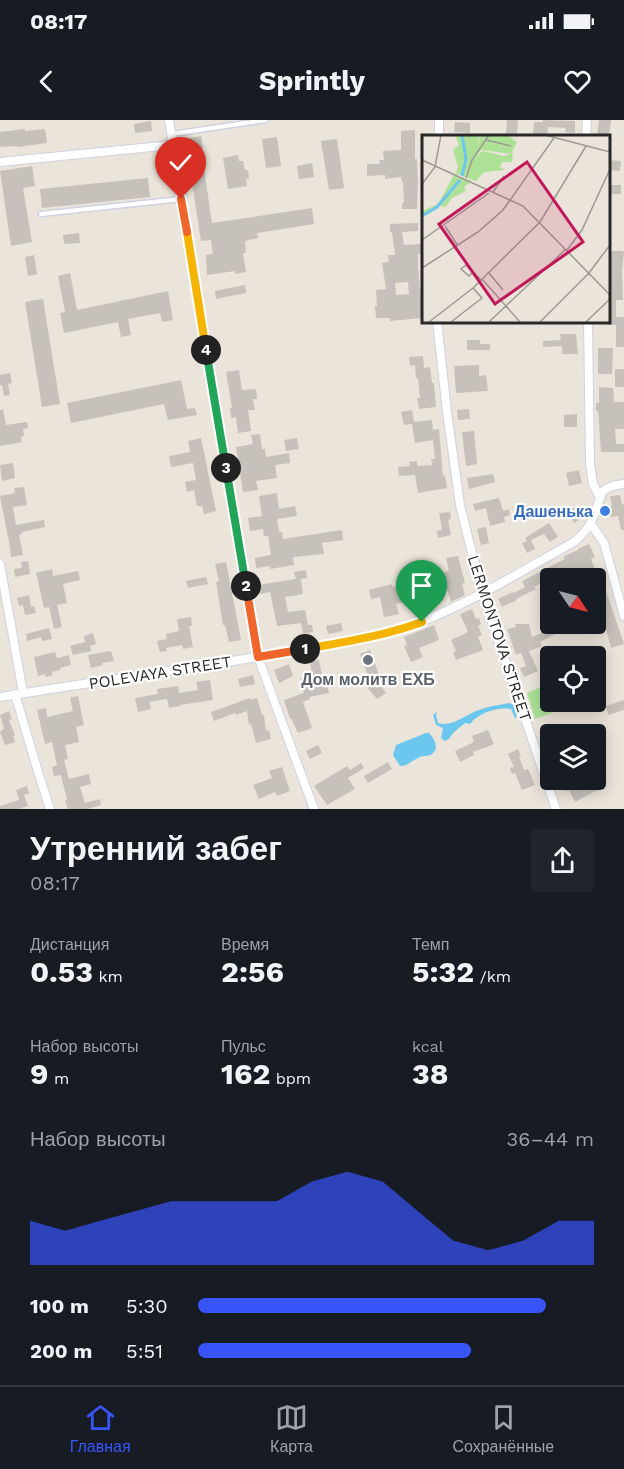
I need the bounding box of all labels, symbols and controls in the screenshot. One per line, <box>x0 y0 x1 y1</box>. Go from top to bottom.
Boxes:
text: 08:17 <box>30 9 87 34</box>
icon: back <box>30 65 63 98</box>
text: Sprintly <box>259 65 365 97</box>
icon: heart <box>561 65 594 98</box>
inset map <box>422 135 609 322</box>
pin <box>155 137 206 199</box>
icon: check <box>164 146 197 179</box>
pin: 4 <box>191 335 221 365</box>
text: 4 <box>201 340 211 359</box>
pin: 3 <box>211 453 241 483</box>
text: 3 <box>221 458 231 477</box>
place label: Дашенька <box>514 502 593 521</box>
marker: Дашенька <box>598 504 612 518</box>
street label: LERMONTOVA STREET <box>464 553 536 724</box>
pin <box>396 560 447 622</box>
north arrow <box>540 568 606 634</box>
map controls <box>540 568 606 790</box>
icon: arrive <box>405 569 438 602</box>
pin: 2 <box>231 571 261 601</box>
text: 2 <box>241 576 251 595</box>
pin: 1 <box>290 634 320 664</box>
text: 1 <box>302 639 308 658</box>
button: locate <box>540 646 606 712</box>
street label: POLEVAYA STREET <box>87 652 233 693</box>
marker: Дом молитв ЕХБ <box>361 653 375 667</box>
place label: Дом молитв ЕХБ <box>301 670 435 689</box>
button: layers <box>540 724 606 790</box>
text: Утренний забег <box>30 829 282 868</box>
button: share <box>531 829 594 892</box>
text: 08:17 <box>30 871 80 895</box>
text: Дистанция <box>30 935 109 954</box>
text: Время <box>221 935 269 954</box>
text: Темп <box>412 935 449 954</box>
text: 0.53 <box>30 954 93 989</box>
text: 2:56 <box>221 954 284 989</box>
text: 5:32 <box>412 954 474 989</box>
text: km <box>93 967 123 986</box>
text: /km <box>474 967 511 986</box>
text: Набор высоты <box>30 1037 138 1056</box>
text: Пульс <box>221 1037 266 1056</box>
text: kcal <box>412 1037 444 1056</box>
text: 9 <box>30 1056 48 1091</box>
text: 162 <box>221 1056 270 1091</box>
text: 38 <box>412 1056 449 1091</box>
text: m <box>48 1069 69 1088</box>
text: bpm <box>270 1069 311 1088</box>
text: Набор высоты <box>30 1127 166 1151</box>
text: 36–44 m <box>507 1127 594 1151</box>
text: 100 m <box>30 1294 89 1318</box>
text: 5:30 <box>126 1294 168 1318</box>
text: 200 m <box>30 1339 92 1363</box>
text: 5:51 <box>126 1339 163 1363</box>
tab: Главная <box>70 1401 131 1456</box>
tab: Карта <box>270 1401 313 1456</box>
tab: Сохранённые <box>452 1401 554 1456</box>

